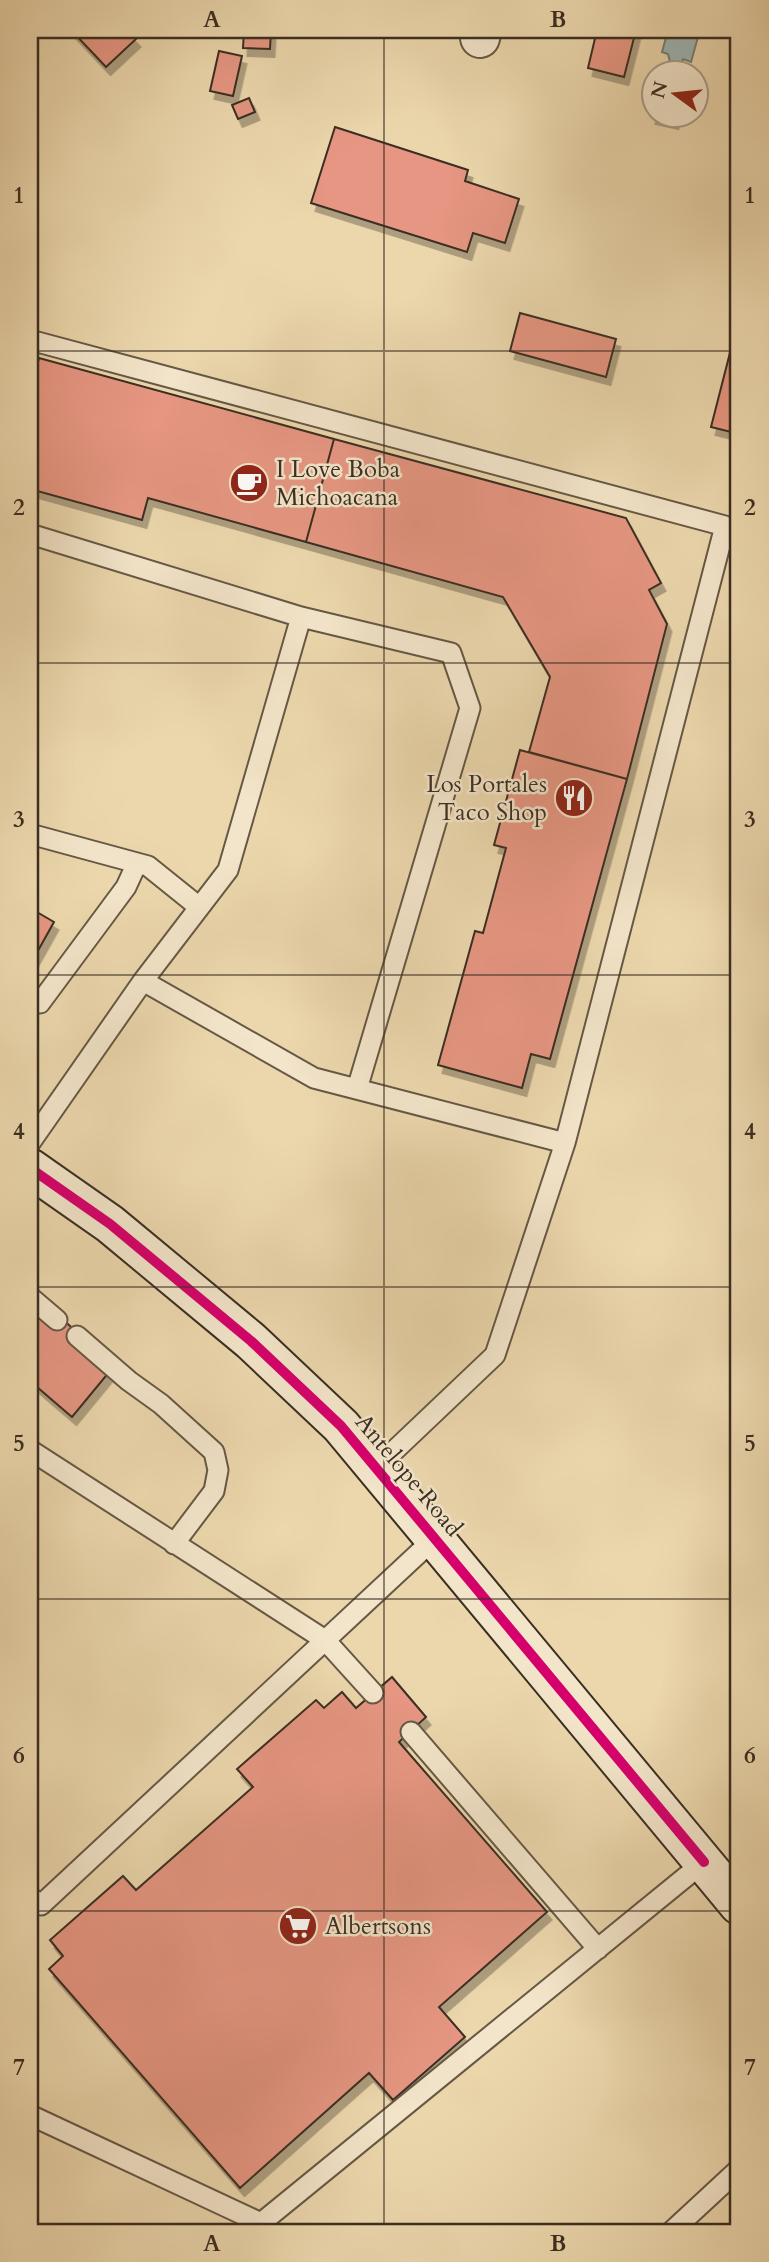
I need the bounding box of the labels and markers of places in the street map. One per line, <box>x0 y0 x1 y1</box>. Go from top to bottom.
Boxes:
place label: I Love Boba Michoacana <box>276 453 401 514</box>
cafe icon: I Love Boba Michoacana <box>228 462 270 504</box>
place label: Los Portales Taco Shop <box>426 768 547 829</box>
restaurant icon: Los Portales Taco Shop <box>553 777 595 819</box>
supermarket icon: Albertsons <box>277 1905 319 1947</box>
place label: Albertsons <box>325 1910 431 1943</box>

